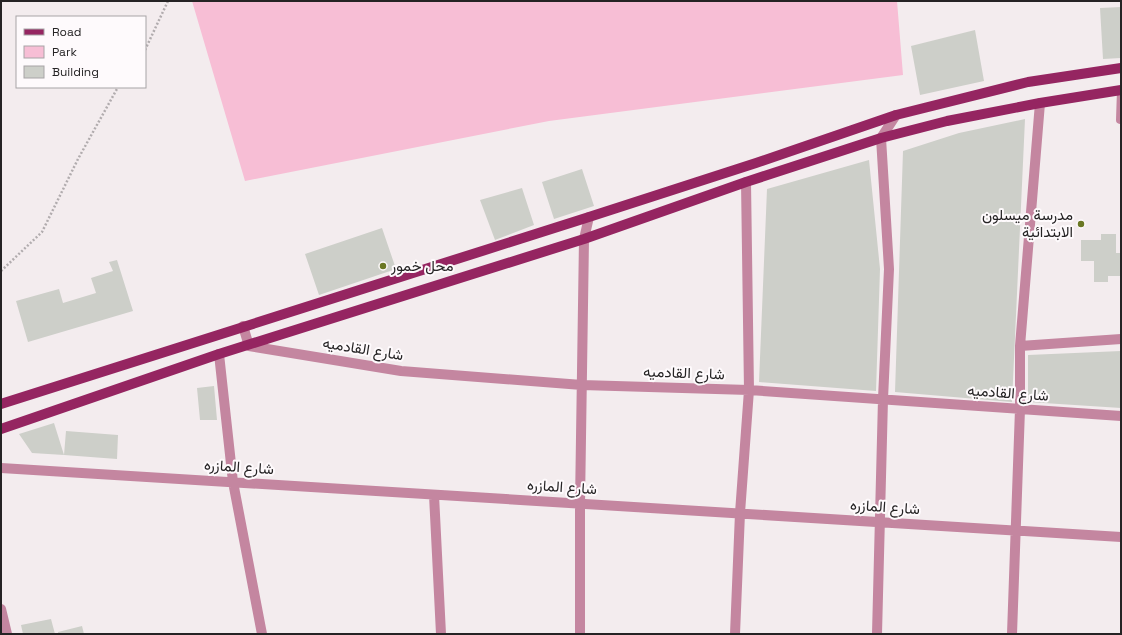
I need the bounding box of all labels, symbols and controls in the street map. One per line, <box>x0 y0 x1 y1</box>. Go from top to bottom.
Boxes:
legend <box>16 16 146 88</box>
text: Road <box>52 24 81 40</box>
text: Park <box>52 44 77 60</box>
text: Building <box>52 64 99 80</box>
place label: مدرسة ميسلون الابتدائية <box>982 205 1073 241</box>
marker: مدرسة ميسلون الابتدائية <box>1076 219 1086 229</box>
place label: محل خمور <box>390 256 454 275</box>
marker: محل خمور <box>378 261 388 271</box>
street label: شارع القادميه <box>321 333 405 366</box>
street label: شارع القادميه <box>643 362 725 385</box>
street label: شارع القادميه <box>967 380 1050 407</box>
street label: شارع المازره <box>203 455 275 480</box>
street label: شارع المازره <box>526 475 598 500</box>
street label: شارع المازره <box>849 495 921 520</box>

